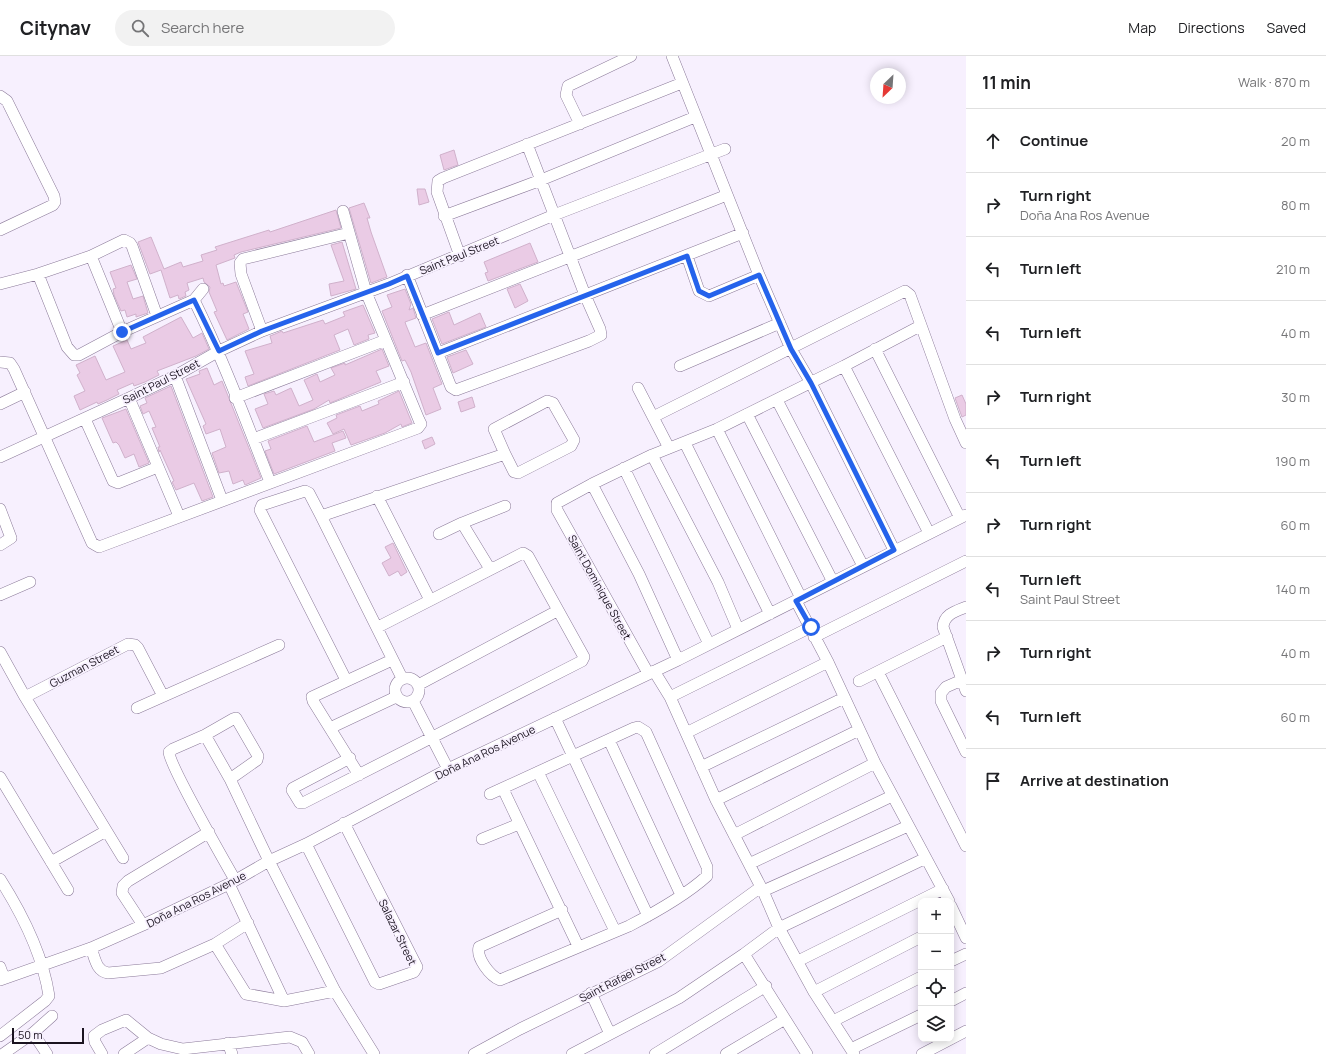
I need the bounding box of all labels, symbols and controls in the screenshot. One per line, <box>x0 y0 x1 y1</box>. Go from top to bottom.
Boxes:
search box <box>115 10 395 46</box>
text: Citynav <box>20 15 91 41</box>
icon: search <box>129 17 151 39</box>
text: Search here <box>161 17 244 38</box>
text: Map <box>1128 18 1156 37</box>
text: Directions <box>1178 18 1245 37</box>
text: Saved <box>1267 18 1306 37</box>
north arrow <box>870 68 906 104</box>
text: 11 min <box>982 71 1031 94</box>
text: Walk · 870 m <box>1238 73 1310 91</box>
icon: ahead <box>982 130 1004 152</box>
text: Continue <box>1020 130 1088 151</box>
text: 20 m <box>1281 132 1310 150</box>
text: Turn right <box>1020 185 1091 206</box>
icon: right <box>982 194 1004 216</box>
text: 80 m <box>1281 196 1310 214</box>
text: Doña Ana Ros Avenue <box>1020 206 1150 224</box>
street label: Saint Paul Street <box>417 232 501 278</box>
icon: left <box>982 258 1004 280</box>
text: Turn left <box>1020 258 1082 279</box>
text: 210 m <box>1276 260 1310 278</box>
icon: left <box>982 322 1004 344</box>
text: Turn left <box>1020 322 1082 343</box>
route end <box>113 323 131 341</box>
text: 40 m <box>1281 324 1310 342</box>
street label: Saint Paul Street <box>120 355 202 407</box>
icon: right <box>982 386 1004 408</box>
text: Turn right <box>1020 386 1091 407</box>
text: 30 m <box>1281 388 1310 406</box>
icon: left <box>982 450 1004 472</box>
text: Turn left <box>1020 450 1082 471</box>
text: 190 m <box>1275 452 1310 470</box>
icon: right <box>982 514 1004 536</box>
text: Turn right <box>1020 514 1091 535</box>
text: 60 m <box>1280 516 1310 534</box>
street label: Saint Dominique Street <box>565 532 635 642</box>
text: Turn left <box>1020 569 1082 590</box>
icon: left <box>982 578 1004 600</box>
text: 140 m <box>1276 580 1310 598</box>
text: Saint Paul Street <box>1020 590 1120 608</box>
route start <box>802 618 820 636</box>
street label: Guzman Street <box>47 641 121 691</box>
icon: right <box>982 642 1004 664</box>
text: Turn right <box>1020 642 1091 663</box>
text: 40 m <box>1281 644 1310 662</box>
icon: left <box>982 706 1004 728</box>
text: Turn left <box>1020 706 1082 727</box>
text: 60 m <box>1280 708 1310 726</box>
street label: Doña Ana Ros Avenue <box>432 721 538 783</box>
icon: arrive <box>982 770 1004 792</box>
text: Arrive at destination <box>1020 770 1169 791</box>
street label: Doña Ana Ros Avenue <box>144 867 249 931</box>
street label: Salazar Street <box>376 897 420 967</box>
map controls <box>918 898 954 1042</box>
button: + <box>918 898 954 934</box>
button: − <box>918 934 954 970</box>
street label: Saint Rafael Street <box>576 949 668 1005</box>
button: locate <box>918 970 954 1006</box>
button: layers <box>918 1006 954 1042</box>
scale bar <box>12 1026 84 1045</box>
text: 50 m <box>18 1027 43 1042</box>

